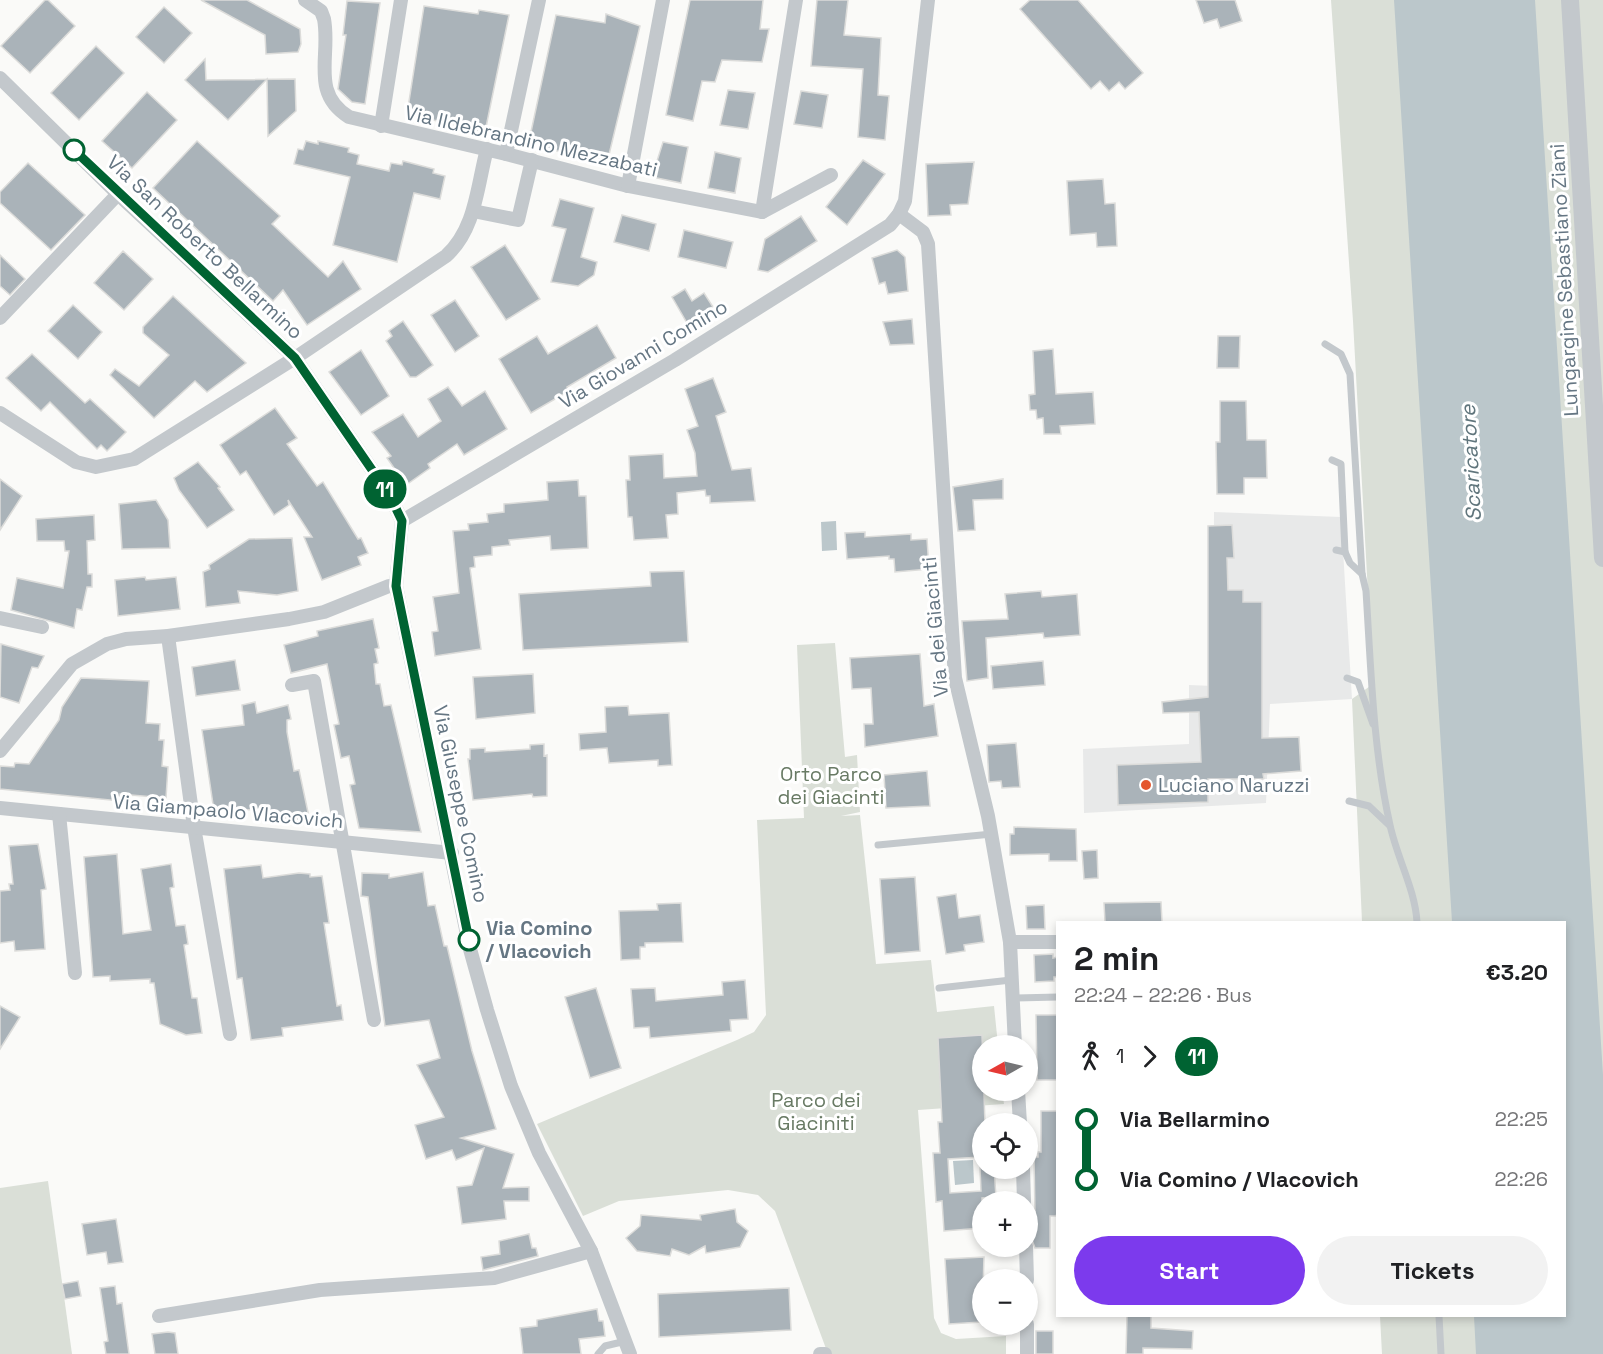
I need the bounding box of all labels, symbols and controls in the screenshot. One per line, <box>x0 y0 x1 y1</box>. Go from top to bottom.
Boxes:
street label: Via Ildebrandino Mezzabati <box>402 99 660 183</box>
unlabelled marker <box>63 139 85 161</box>
street label: Lungargine Sebastiano Ziani <box>1544 143 1584 417</box>
street label: Via San Roberto Bellarmino <box>101 149 309 345</box>
street label: Via Giovanni Comino <box>554 293 732 415</box>
water label: Scaricatore <box>1454 402 1487 522</box>
line badge: 11 <box>358 470 412 508</box>
text: 11 <box>376 476 394 503</box>
street label: Via dei Giacinti <box>916 556 954 698</box>
street label: Via Giuseppe Comino <box>427 703 495 905</box>
park label: Orto Parco dei Giacinti <box>777 761 885 810</box>
place label: Luciano Naruzzi <box>1158 772 1310 798</box>
marker: Luciano Naruzzi <box>1139 778 1153 792</box>
street label: Via Giampaolo Vlacovich <box>111 788 345 834</box>
place label: Via Comino / Vlacovich <box>485 915 592 964</box>
marker: Via Comino / Vlacovich <box>458 929 480 951</box>
text: 2 min <box>1074 938 1159 980</box>
text: €3.20 <box>1486 958 1548 986</box>
text: 22:24 – 22:26 · Bus <box>1074 982 1252 1008</box>
north arrow <box>972 1035 1038 1101</box>
map controls <box>972 1035 1038 1335</box>
icon: walk <box>1074 1040 1107 1073</box>
icon: forward <box>1133 1040 1166 1073</box>
text: 1 <box>1116 1043 1124 1069</box>
text: 11 <box>1187 1043 1206 1070</box>
park label: Parco dei Giaciniti <box>771 1087 861 1136</box>
text: Via Bellarmino <box>1120 1105 1270 1133</box>
text: 22:25 <box>1495 1106 1548 1132</box>
button: locate <box>972 1113 1038 1179</box>
text: Via Comino / Vlacovich <box>1120 1165 1359 1193</box>
text: 22:26 <box>1495 1166 1548 1192</box>
button: + <box>972 1191 1038 1257</box>
button: Start <box>1074 1236 1305 1305</box>
button: Tickets <box>1317 1236 1548 1305</box>
button: − <box>972 1269 1038 1335</box>

